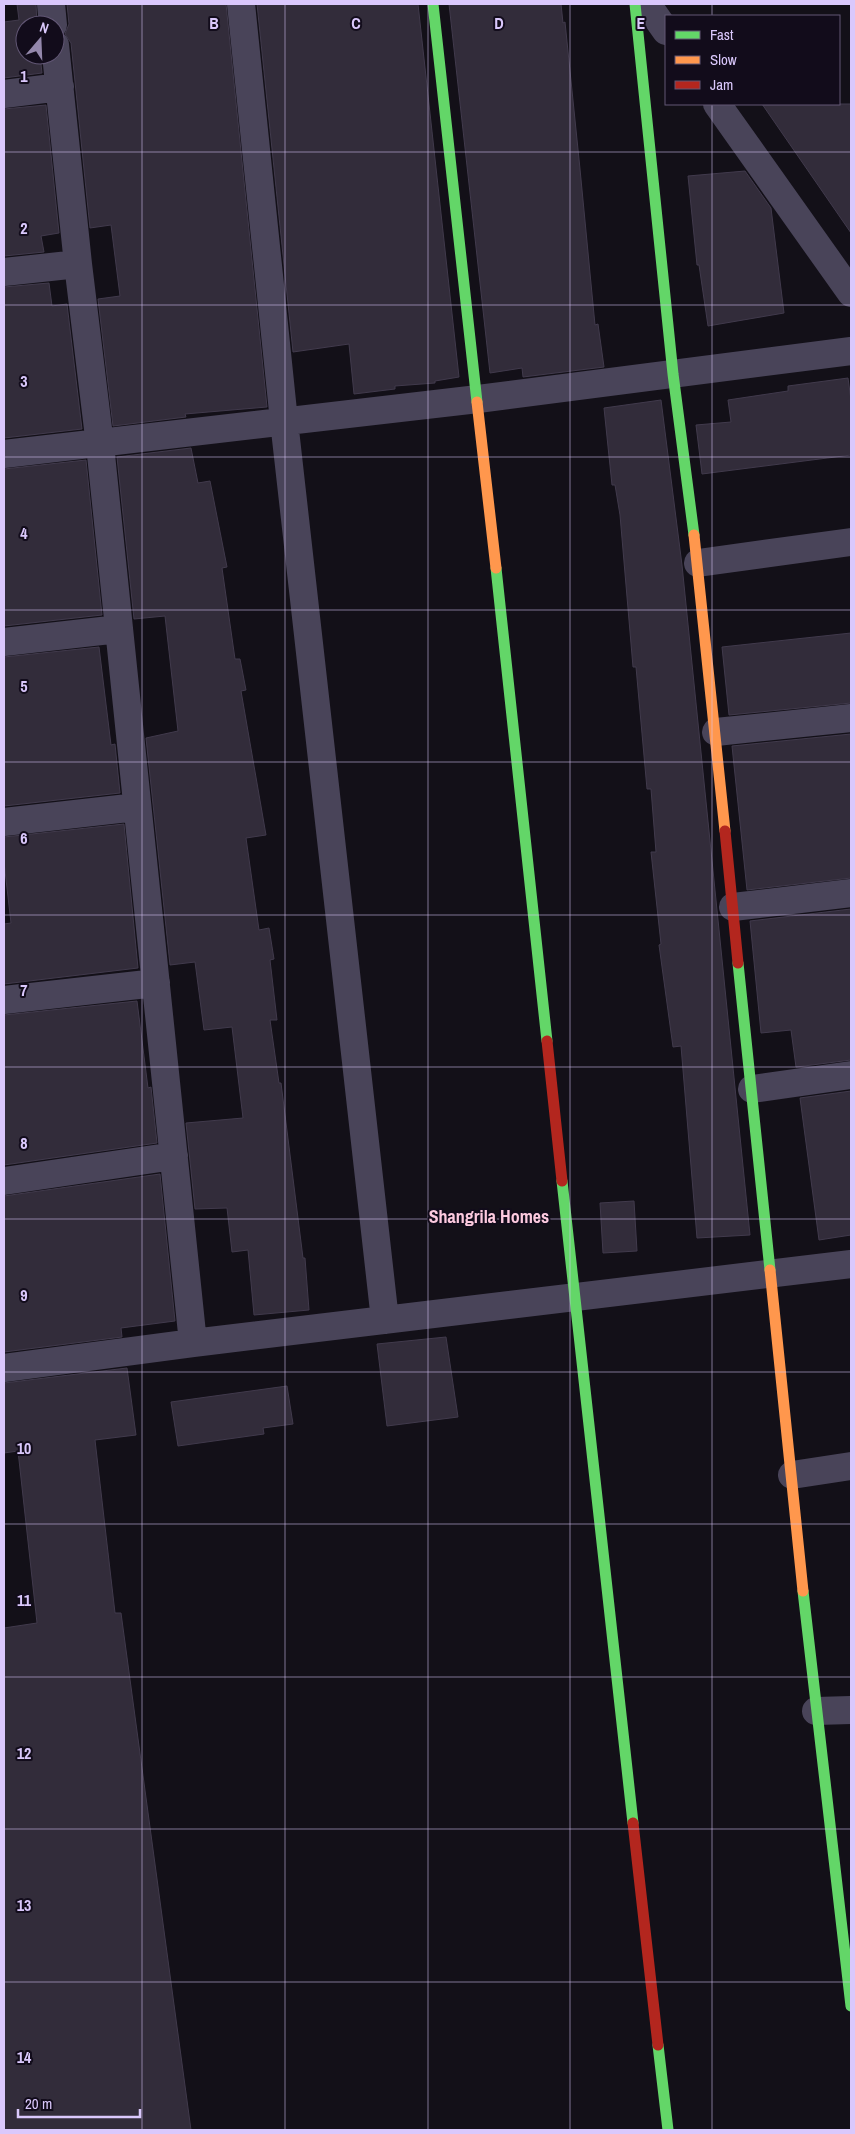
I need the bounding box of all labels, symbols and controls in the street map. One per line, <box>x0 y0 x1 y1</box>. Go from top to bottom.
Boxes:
text: B <box>209 12 219 34</box>
text: C <box>351 12 361 34</box>
text: D <box>494 12 504 34</box>
text: E <box>637 12 646 34</box>
north arrow <box>15 15 65 65</box>
legend <box>665 15 840 105</box>
text: N <box>37 18 51 38</box>
text: Fast <box>710 24 734 45</box>
text: Slow <box>710 49 737 70</box>
text: 1 <box>20 65 28 87</box>
text: Jam <box>710 74 733 95</box>
text: 2 <box>20 217 28 239</box>
text: 3 <box>20 370 28 392</box>
text: 4 <box>20 522 28 544</box>
text: 5 <box>20 675 28 697</box>
text: 6 <box>20 827 28 849</box>
text: 7 <box>20 979 28 1001</box>
text: 8 <box>20 1132 28 1154</box>
district label: Shangrila Homes <box>429 1204 549 1229</box>
text: 9 <box>20 1284 28 1306</box>
text: 10 <box>17 1437 31 1459</box>
text: 11 <box>17 1589 32 1611</box>
text: 12 <box>17 1742 31 1764</box>
text: 13 <box>17 1894 31 1916</box>
text: 14 <box>17 2046 32 2068</box>
scale bar <box>18 2086 140 2118</box>
text: 20 m <box>25 2093 52 2114</box>

